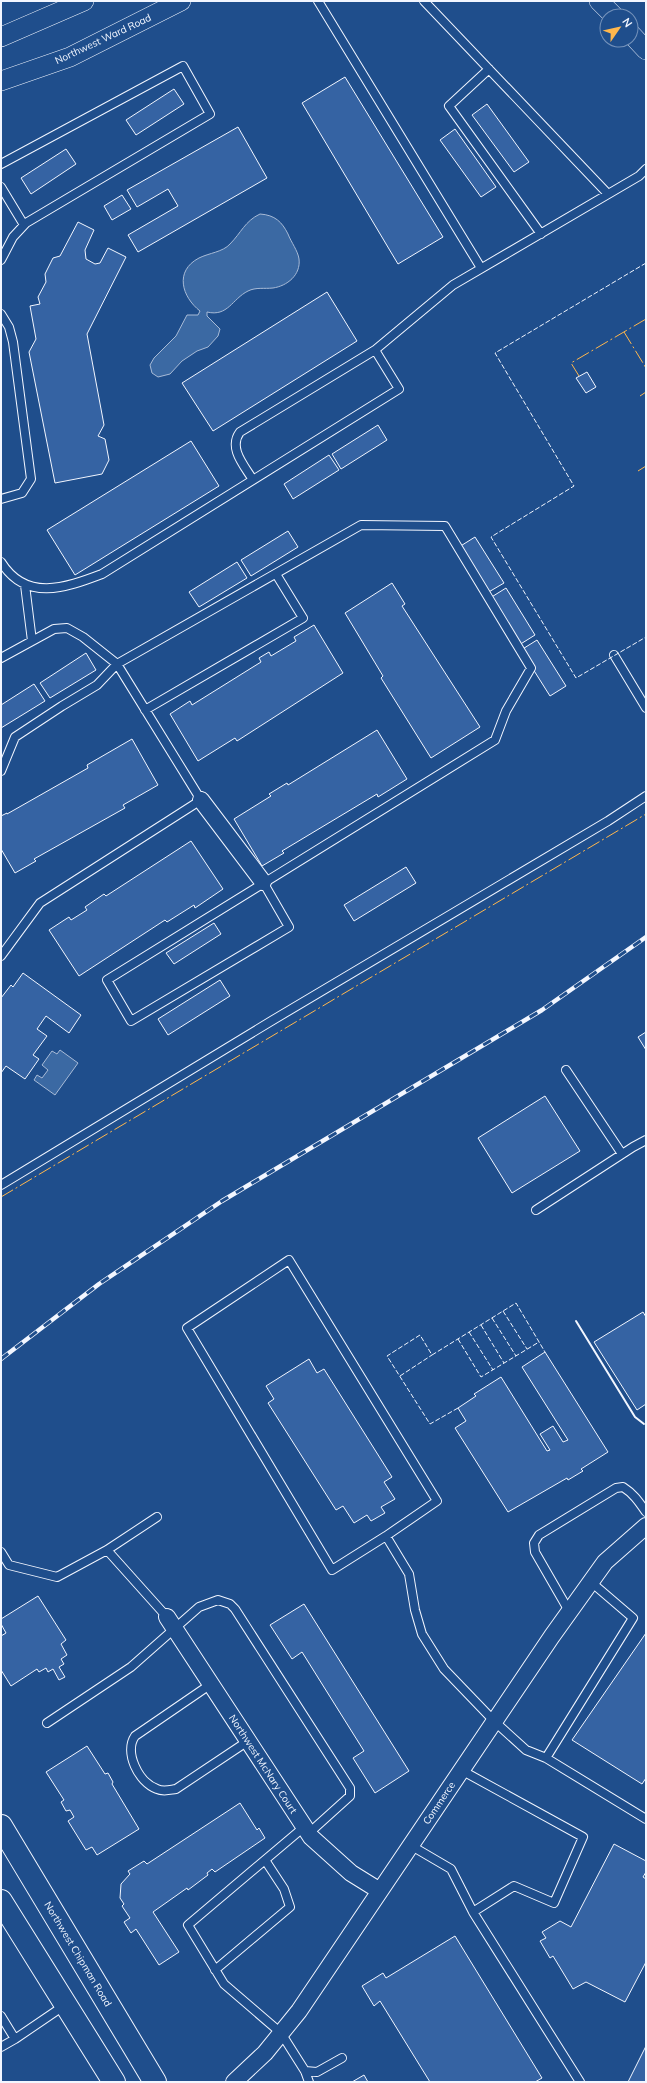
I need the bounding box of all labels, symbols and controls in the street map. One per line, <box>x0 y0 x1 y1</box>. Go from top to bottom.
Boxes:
north arrow <box>599 8 639 48</box>
street label: Northwest Ward Road <box>53 11 153 67</box>
text: N <box>619 15 635 30</box>
street label: Northwest McNary Court <box>226 1712 300 1816</box>
street label: Commerce <box>420 1779 458 1827</box>
street label: Northwest Chipman Road <box>41 1899 115 2009</box>

